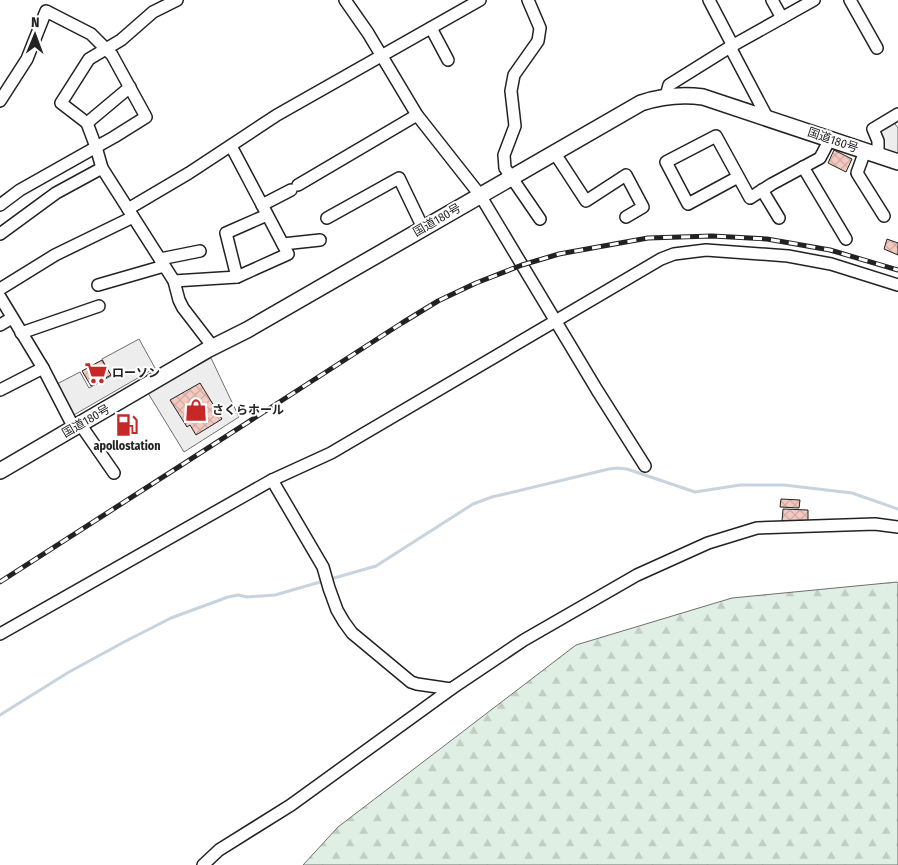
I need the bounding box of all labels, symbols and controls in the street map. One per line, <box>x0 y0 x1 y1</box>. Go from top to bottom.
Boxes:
north arrow <box>10 10 60 60</box>
text: N <box>31 14 40 31</box>
street label: 国道180号 <box>806 125 860 155</box>
street label: 国道180号 <box>411 201 463 239</box>
supermarket icon: ローソン <box>83 360 109 386</box>
place label: ローソン <box>112 366 160 380</box>
shop icon: さくらホール <box>183 397 209 423</box>
street label: 国道180号 <box>60 402 112 440</box>
place label: さくらホール <box>212 403 284 417</box>
fuel station icon: apollostation <box>114 412 140 438</box>
place label: apollostation <box>93 439 161 453</box>

